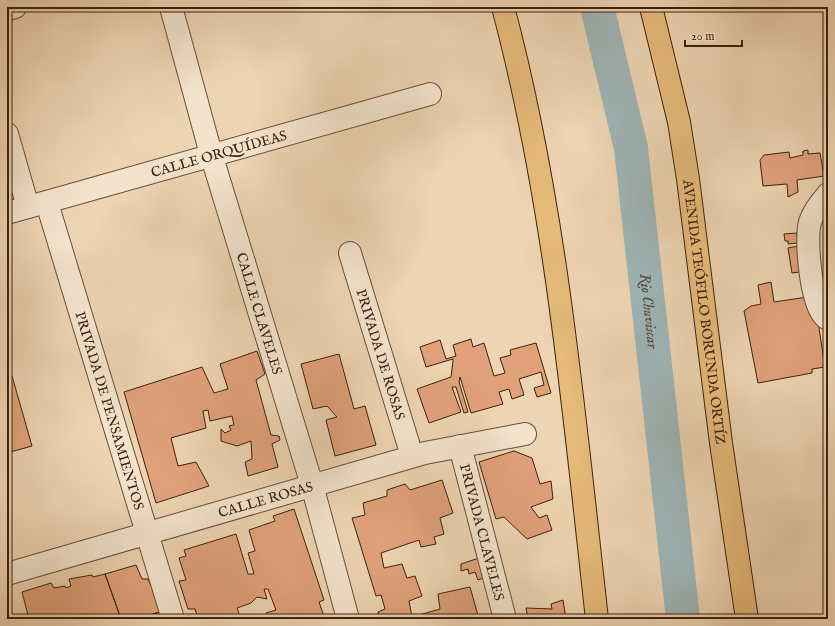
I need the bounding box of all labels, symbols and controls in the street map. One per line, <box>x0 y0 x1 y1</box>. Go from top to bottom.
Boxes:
scale bar <box>685 22 742 48</box>
text: 20 m <box>691 29 714 44</box>
street label: CALLE ORQUÍDEAS <box>149 127 289 182</box>
street label: AVENIDA TEÓFILO BORUNDA ORTÍZ <box>678 178 729 446</box>
street label: CALLE CLAVELES <box>232 251 286 377</box>
water label: Rio Chuviscar <box>635 273 662 350</box>
street label: PRIVADA DE ROSAS <box>352 287 408 422</box>
street label: PRIVADA DE PENSAMIENTOS <box>70 310 147 512</box>
street label: PRIVADA CLAVELES <box>455 462 508 603</box>
street label: CALLE ROSAS <box>216 478 315 522</box>

